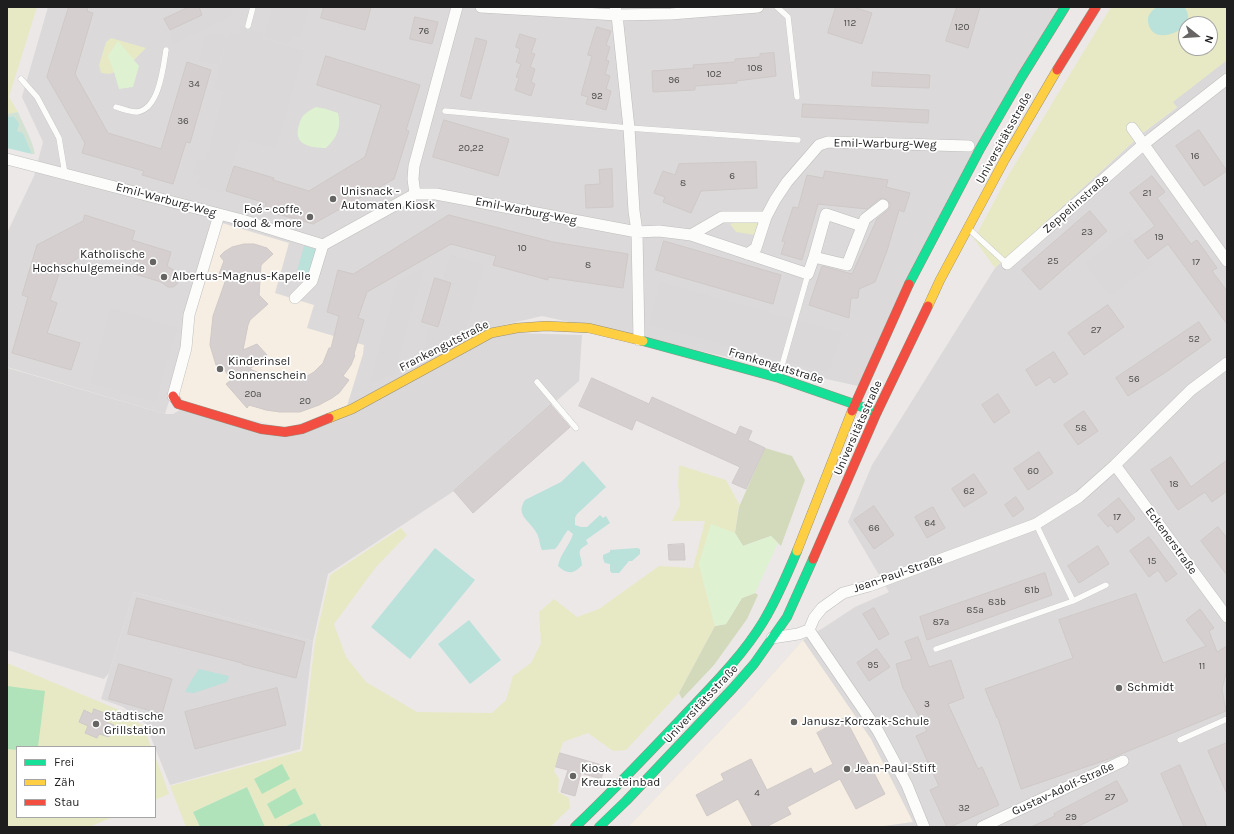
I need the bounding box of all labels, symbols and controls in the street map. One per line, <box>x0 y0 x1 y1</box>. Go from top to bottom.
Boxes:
north arrow <box>1178 16 1218 56</box>
house number: 112 <box>844 17 856 29</box>
house number: 120 <box>954 21 970 33</box>
house number: 76 <box>419 25 429 37</box>
text: N <box>1202 34 1216 45</box>
house number: 108 <box>747 62 763 74</box>
house number: 102 <box>706 68 722 80</box>
house number: 96 <box>668 74 680 86</box>
house number: 34 <box>188 78 200 90</box>
house number: 92 <box>591 90 603 102</box>
street label: Universitätsstraße <box>973 90 1035 186</box>
house number: 36 <box>177 115 189 127</box>
street label: Emil-Warburg-Weg <box>833 136 937 152</box>
house number: 20,22 <box>458 142 484 154</box>
house number: 16 <box>1190 150 1200 162</box>
house number: 6 <box>729 170 735 182</box>
street label: Zeppelinstraße <box>1040 171 1112 237</box>
house number: 8 <box>680 177 686 189</box>
street label: Emil-Warburg-Weg <box>114 180 218 220</box>
place label: Unisnack - Automaten Kiosk <box>341 185 435 213</box>
house number: 21 <box>1142 187 1152 199</box>
marker: Unisnack - Automaten Kiosk <box>328 194 338 204</box>
street label: Emil-Warburg-Weg <box>474 194 578 228</box>
place label: Foé - coffe, food & more <box>233 203 302 231</box>
marker: Foé - coffe, food & more <box>305 212 315 222</box>
house number: 23 <box>1081 226 1093 238</box>
house number: 19 <box>1154 231 1164 243</box>
house number: 10 <box>517 242 527 254</box>
place label: Katholische Hochschulgemeinde <box>32 248 145 276</box>
house number: 25 <box>1047 255 1059 267</box>
house number: 17 <box>1192 256 1200 268</box>
marker: Katholische Hochschulgemeinde <box>148 257 158 267</box>
house number: 8 <box>585 259 591 271</box>
place label: Albertus-Magnus-Kapelle <box>172 270 311 284</box>
marker: Albertus-Magnus-Kapelle <box>159 272 169 282</box>
street label: Frankengutstraße <box>397 317 491 375</box>
house number: 27 <box>1091 324 1101 336</box>
house number: 52 <box>1188 333 1200 345</box>
street label: Frankengutstraße <box>727 345 825 387</box>
place label: Kinderinsel Sonnenschein <box>228 355 306 383</box>
marker: Kinderinsel Sonnenschein <box>215 364 225 374</box>
house number: 56 <box>1128 373 1140 385</box>
street label: Universitätsstraße <box>831 378 885 478</box>
house number: 20a <box>244 388 262 400</box>
house number: 20 <box>299 395 311 407</box>
house number: 58 <box>1075 422 1087 434</box>
house number: 60 <box>1027 465 1039 477</box>
house number: 18 <box>1169 478 1179 490</box>
house number: 62 <box>963 485 975 497</box>
street label: Eckenerstraße <box>1142 505 1200 577</box>
house number: 17 <box>1113 511 1121 523</box>
house number: 64 <box>924 517 936 529</box>
house number: 66 <box>868 522 880 534</box>
street label: Jean-Paul-Straße <box>852 552 944 596</box>
house number: 15 <box>1148 555 1156 567</box>
house number: 81b <box>1024 584 1040 596</box>
house number: 83b <box>988 596 1006 608</box>
house number: 85a <box>966 604 984 616</box>
house number: 87a <box>933 616 949 628</box>
house number: 95 <box>867 659 879 671</box>
house number: 11 <box>1199 660 1205 672</box>
street label: Universitätsstraße <box>661 662 741 746</box>
place label: Schmidt <box>1127 681 1174 695</box>
marker: Schmidt <box>1114 683 1124 693</box>
house number: 3 <box>924 698 930 710</box>
place label: Städtische Grillstation <box>104 710 166 738</box>
place label: Janusz-Korczak-Schule <box>802 715 929 729</box>
marker: Janusz-Korczak-Schule <box>789 717 799 727</box>
marker: Städtische Grillstation <box>91 719 101 729</box>
legend <box>16 746 156 818</box>
text: Frei <box>54 755 74 769</box>
street label: Gustav-Adolf-Straße <box>1010 759 1116 819</box>
place label: Kiosk Kreuzsteinbad <box>581 762 660 790</box>
place label: Jean-Paul-Stift <box>855 762 936 776</box>
marker: Jean-Paul-Stift <box>842 764 852 774</box>
marker: Kiosk Kreuzsteinbad <box>568 771 578 781</box>
text: Zäh <box>54 775 75 789</box>
house number: 4 <box>754 787 760 799</box>
house number: 27 <box>1105 791 1115 803</box>
text: Stau <box>54 795 80 809</box>
house number: 32 <box>958 802 970 814</box>
house number: 29 <box>1065 811 1077 823</box>

